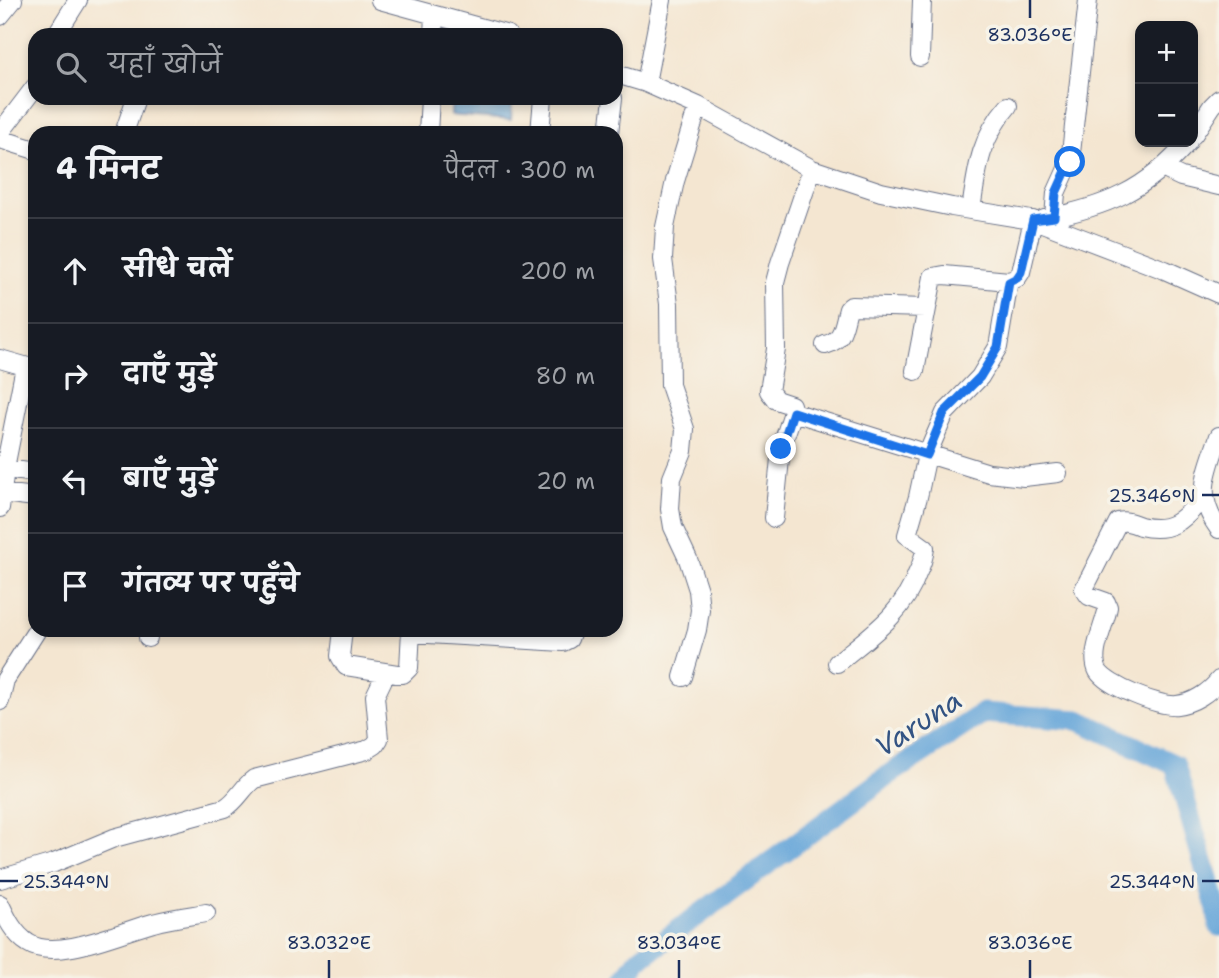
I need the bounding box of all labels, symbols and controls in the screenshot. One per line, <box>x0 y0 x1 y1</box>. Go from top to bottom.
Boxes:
map controls <box>1135 21 1198 147</box>
button: + <box>1135 21 1198 84</box>
text: 83.036°E <box>988 23 1072 47</box>
search box <box>28 28 623 105</box>
text: यहाँ खोजें <box>108 46 222 81</box>
icon: search <box>52 48 90 86</box>
button: − <box>1135 84 1198 147</box>
route start <box>1054 146 1085 177</box>
text: 4 मिनट <box>56 148 160 189</box>
text: पैदल · 300 m <box>444 155 595 185</box>
text: सीधे चलें <box>123 250 232 285</box>
icon: ahead <box>56 252 94 290</box>
text: 200 m <box>520 256 595 286</box>
text: दाएँ मुड़ें <box>123 355 216 390</box>
icon: right <box>56 357 94 395</box>
text: 80 m <box>536 361 595 391</box>
route end <box>765 433 796 464</box>
text: बाएँ मुड़ें <box>123 460 217 495</box>
icon: left <box>56 462 94 500</box>
text: 20 m <box>536 466 595 496</box>
text: 25.346°N <box>1109 484 1195 508</box>
text: गंतव्य पर पहुँचे <box>123 565 299 600</box>
icon: arrive <box>56 567 94 605</box>
water label: Varuna <box>867 681 969 765</box>
text: 25.344°N <box>23 870 109 894</box>
text: 25.344°N <box>1109 870 1195 894</box>
text: 83.032°E <box>287 931 371 955</box>
text: 83.034°E <box>637 931 721 955</box>
text: 83.036°E <box>988 931 1072 955</box>

